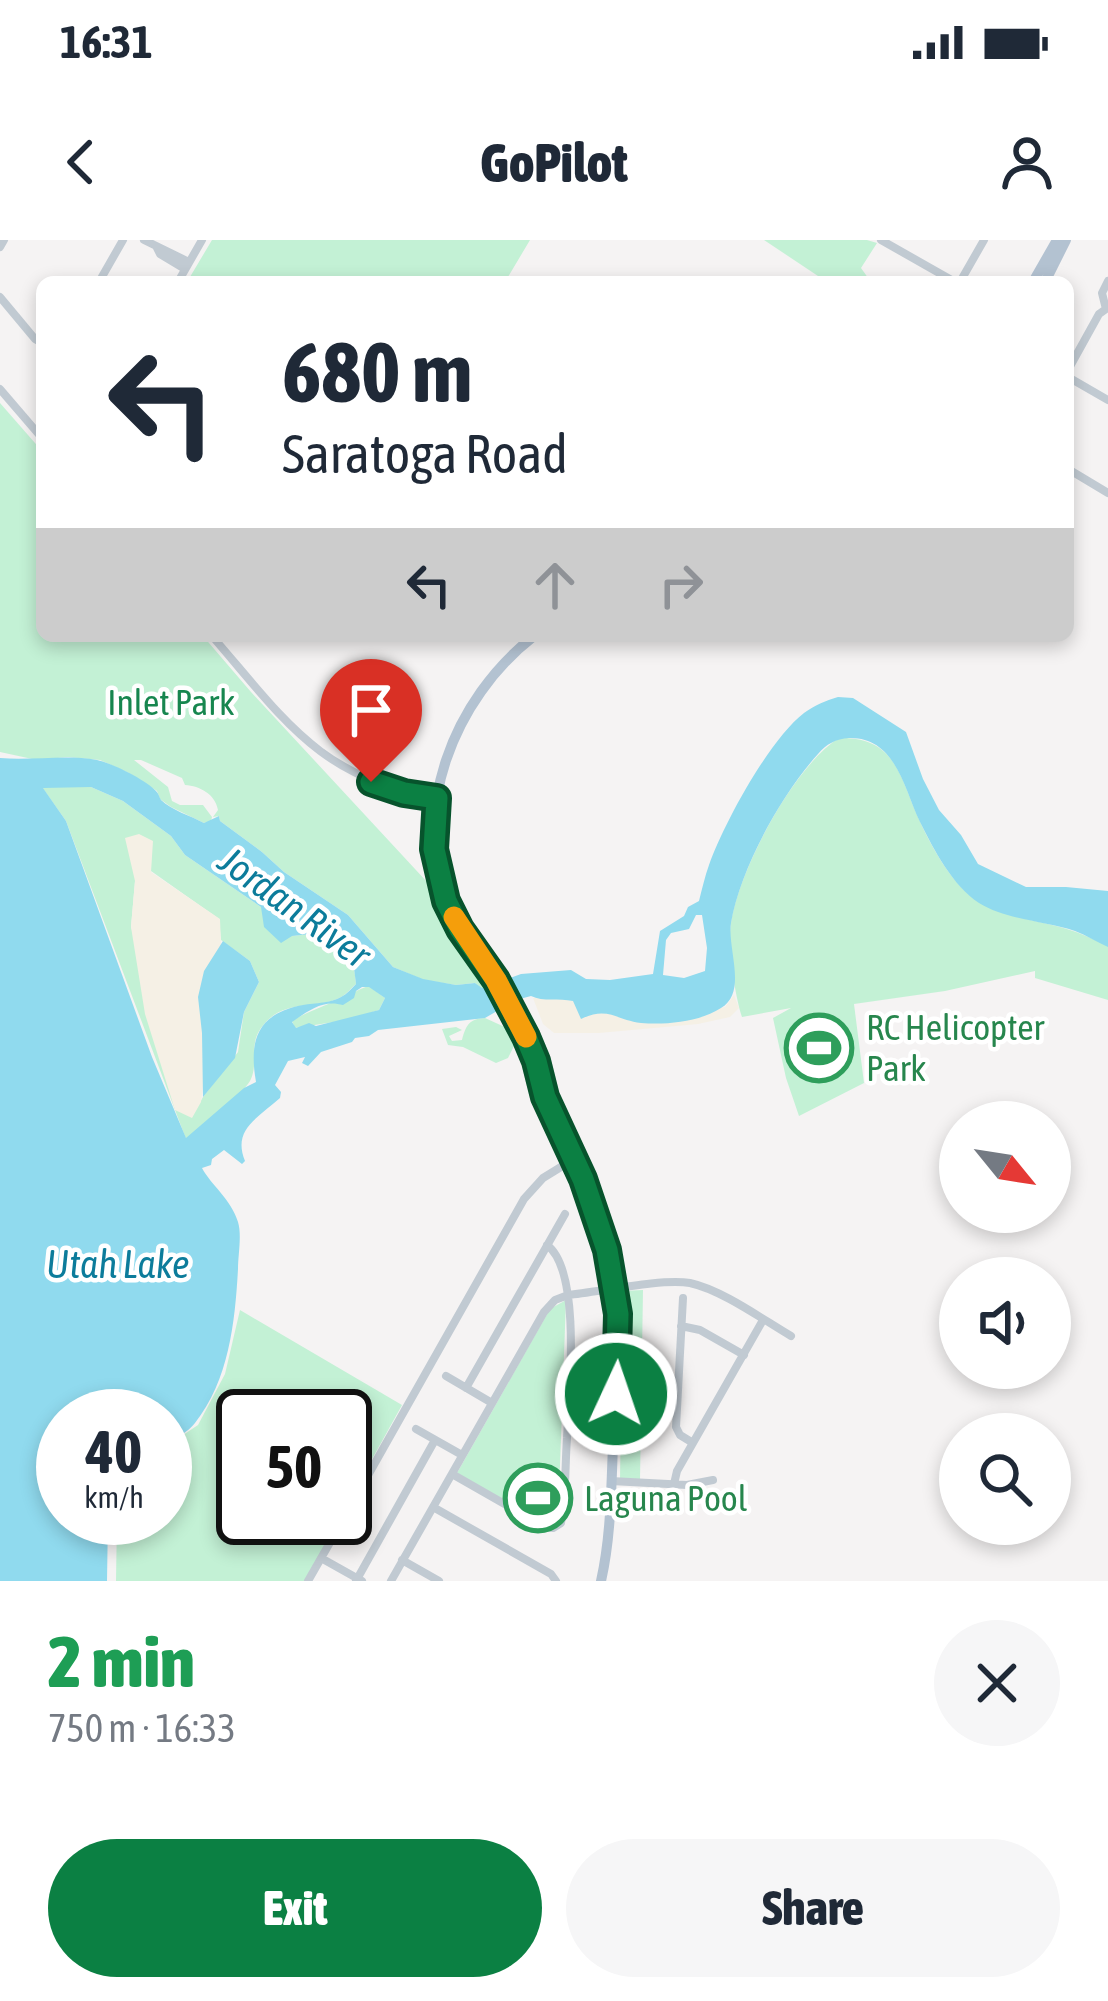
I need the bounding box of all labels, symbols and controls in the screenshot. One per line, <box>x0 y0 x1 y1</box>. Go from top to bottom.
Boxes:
text: 16:31 <box>60 16 153 68</box>
icon: back <box>48 129 114 195</box>
icon: person <box>994 129 1060 195</box>
text: GoPilot <box>480 132 628 193</box>
icon: left <box>84 324 240 480</box>
text: 680 m <box>282 324 472 420</box>
text: Saratoga Road <box>282 423 568 484</box>
icon: left <box>396 552 462 618</box>
icon: ahead <box>522 552 588 618</box>
icon: right <box>648 552 714 618</box>
pin <box>320 659 422 782</box>
icon: arrive <box>338 677 404 743</box>
park label: Inlet Park <box>107 681 235 723</box>
water label: Jordan River <box>210 837 380 977</box>
place label: RC Helicopter Park <box>866 1006 1046 1089</box>
sports icon: RC Helicopter Park <box>784 1013 854 1083</box>
north arrow <box>939 1101 1071 1233</box>
map controls <box>939 1101 1071 1545</box>
water label: Utah Lake <box>46 1242 190 1286</box>
button: sound <box>939 1257 1071 1389</box>
position arrow <box>553 1331 679 1457</box>
speed limit sign: 50 <box>216 1389 372 1545</box>
button: search <box>939 1413 1071 1545</box>
text: 40 <box>86 1417 142 1486</box>
sports icon: Laguna Pool <box>503 1463 573 1533</box>
place label: Laguna Pool <box>584 1477 748 1519</box>
text: km/h <box>84 1480 144 1514</box>
text: 2 min <box>48 1620 195 1702</box>
button: close <box>934 1620 1060 1746</box>
text: 750 m · 16:33 <box>48 1706 236 1750</box>
button: Exit <box>48 1839 542 1977</box>
button: Share <box>566 1839 1060 1977</box>

